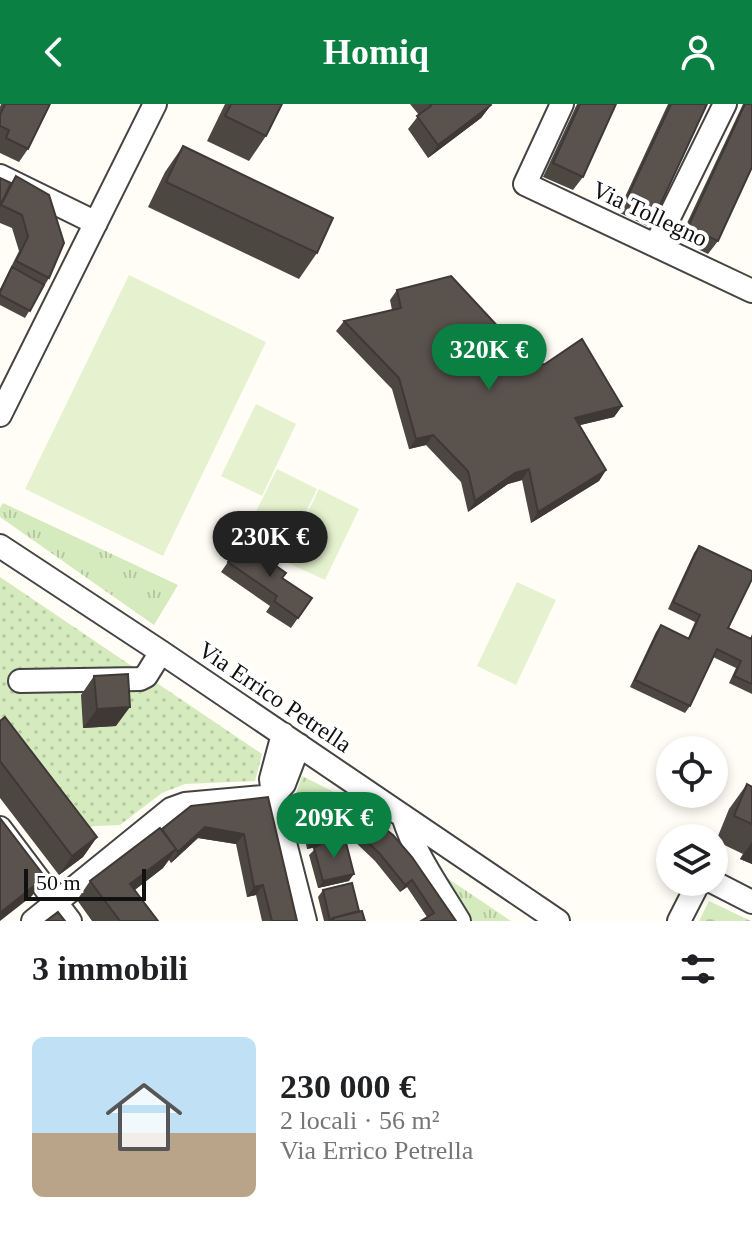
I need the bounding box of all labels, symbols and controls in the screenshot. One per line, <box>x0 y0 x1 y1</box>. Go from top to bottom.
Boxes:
icon: back <box>32 30 76 74</box>
icon: person <box>676 30 720 74</box>
text: Homiq <box>323 32 429 72</box>
street label: Via Tollegno <box>588 176 712 252</box>
pin: 320K € <box>424 324 554 392</box>
text: 320K € <box>450 335 528 364</box>
pin: 230K € <box>205 511 335 579</box>
text: 230K € <box>231 522 309 551</box>
street label: Via Errico Petrella <box>194 636 357 758</box>
map controls <box>656 736 728 896</box>
button: locate <box>656 736 728 808</box>
pin: 209K € <box>269 792 399 860</box>
text: 209K € <box>295 803 373 832</box>
button: layers <box>656 824 728 896</box>
scale bar <box>24 865 146 901</box>
text: 50 m <box>36 870 81 895</box>
icon: filters <box>676 947 720 991</box>
text: 3 immobili <box>32 950 188 987</box>
text: 230 000 € <box>280 1068 416 1105</box>
icon: home <box>96 1069 192 1165</box>
text: 2 locali · 56 m² <box>280 1106 439 1135</box>
text: Via Errico Petrella <box>280 1136 473 1165</box>

